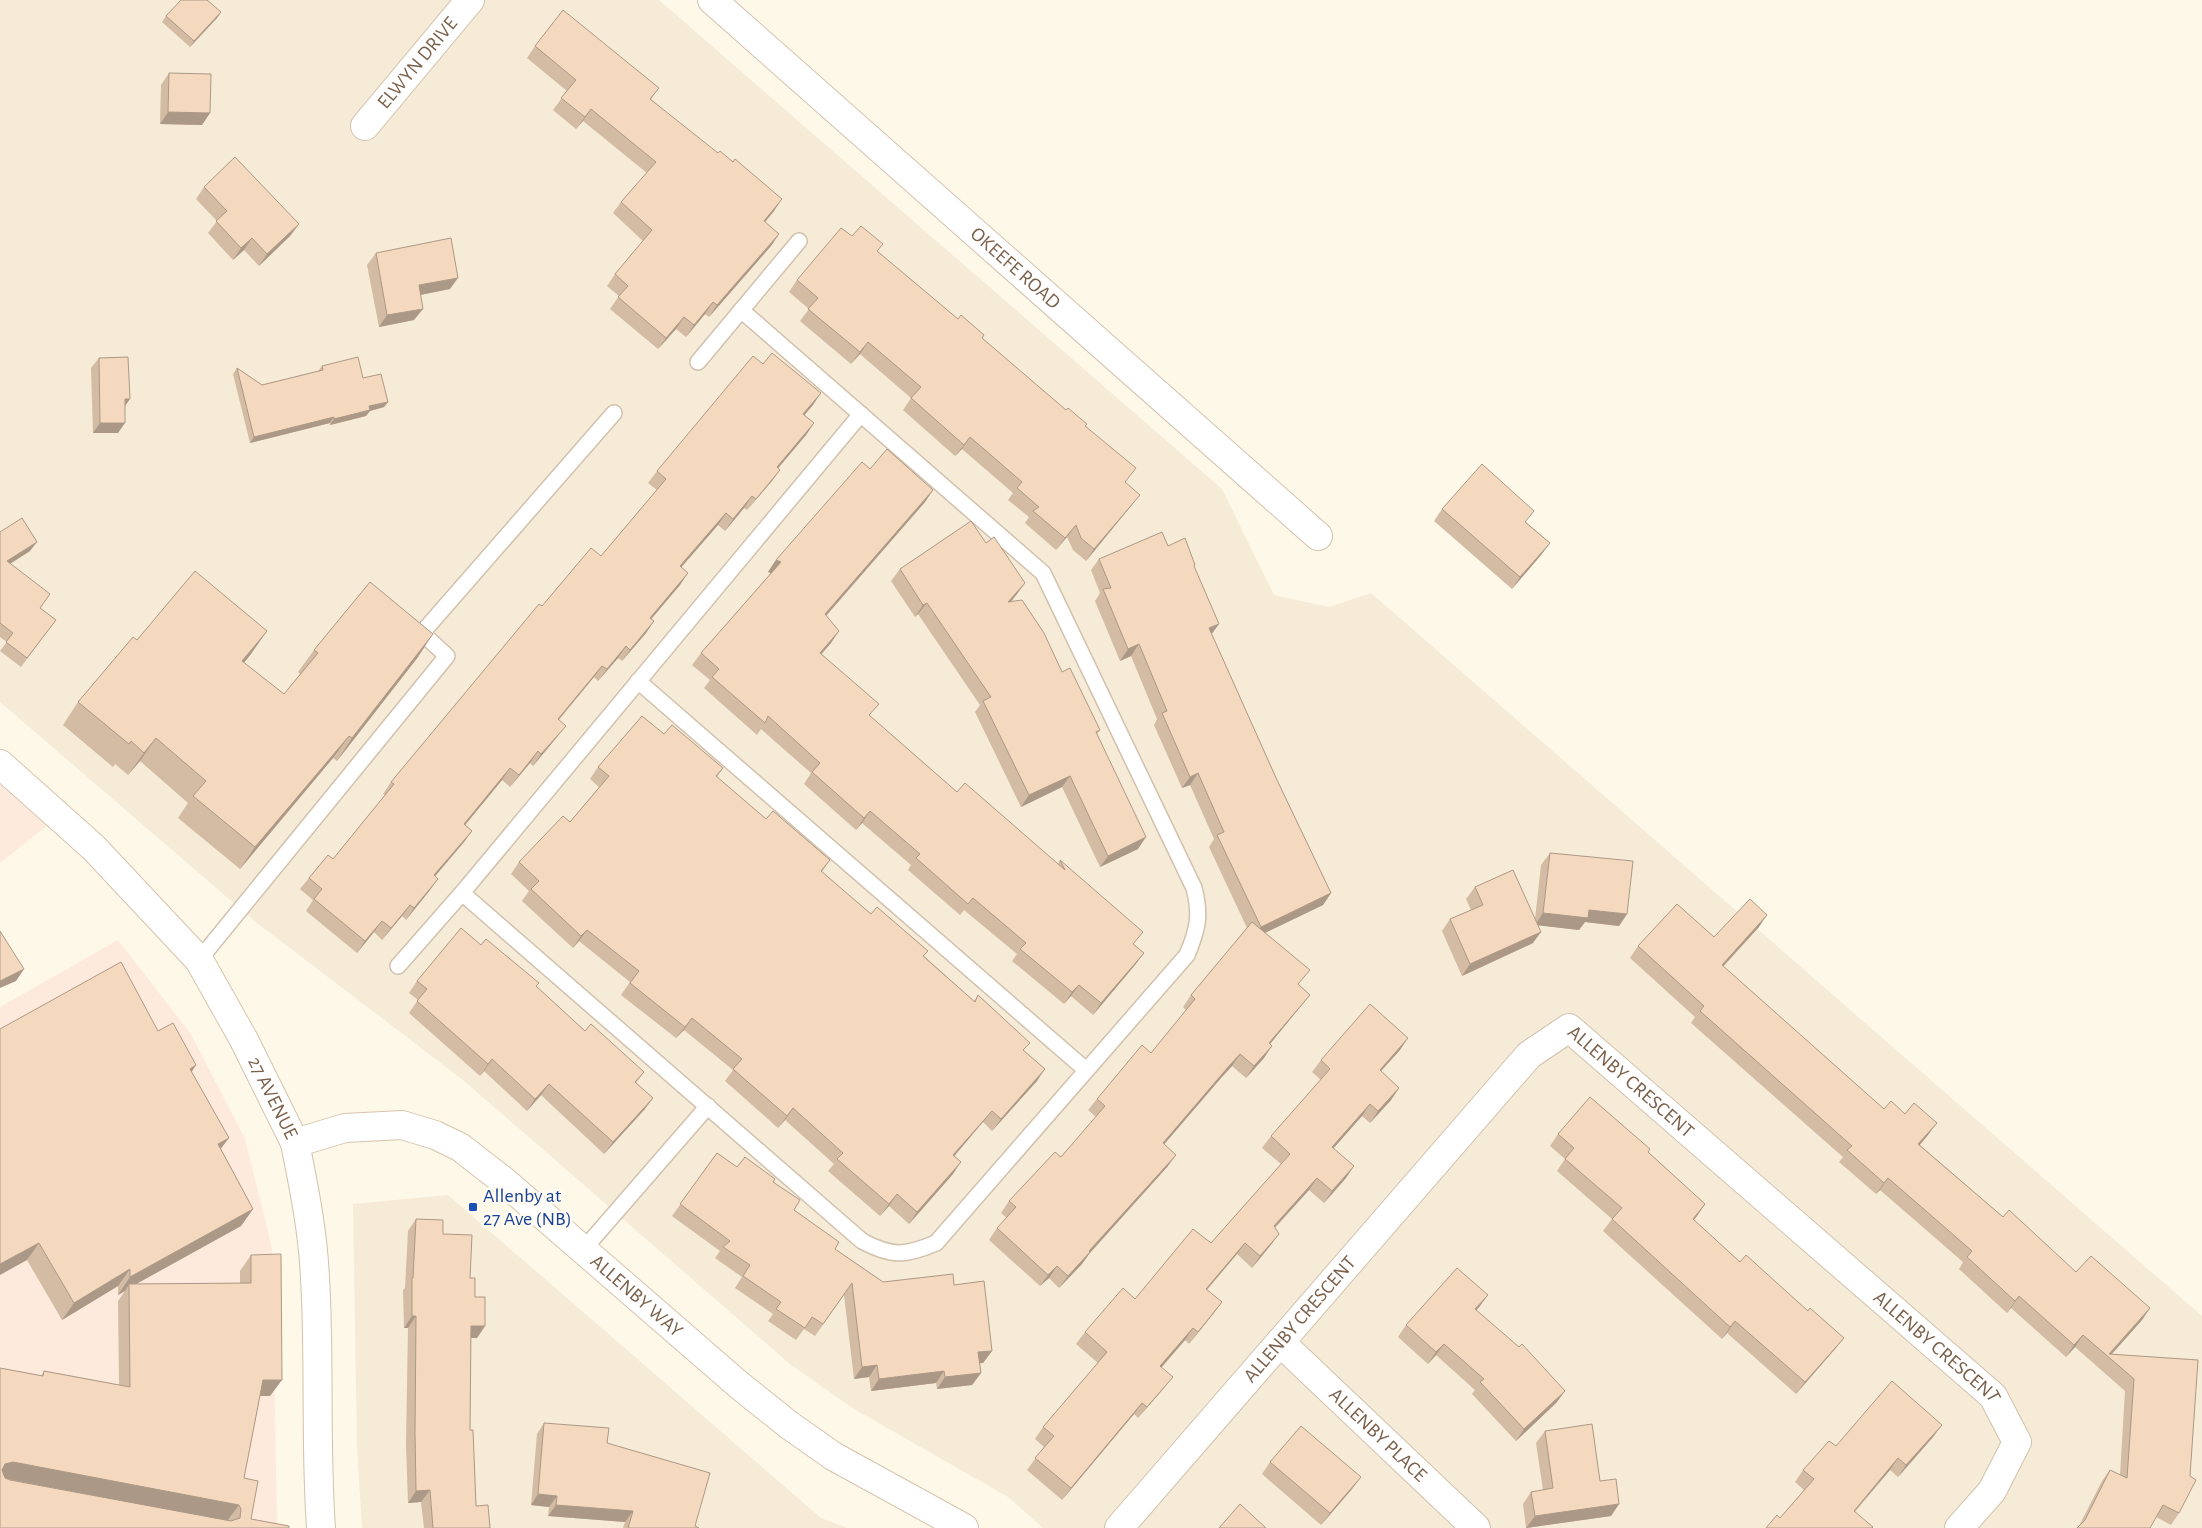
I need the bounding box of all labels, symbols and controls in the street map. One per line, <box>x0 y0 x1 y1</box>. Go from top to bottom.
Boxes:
street label: ELWYN DRIVE <box>374 13 461 113</box>
street label: OKEEFE ROAD <box>967 224 1064 313</box>
street label: ALLENBY CRESCENT <box>1564 1022 1698 1142</box>
street label: 27 AVENUE <box>244 1054 301 1142</box>
place label: Allenby at 27 Ave (NB) <box>483 1186 572 1229</box>
marker: Allenby at 27 Ave (NB) <box>467 1201 479 1213</box>
street label: ALLENBY WAY <box>587 1251 687 1342</box>
street label: ALLENBY CRESCENT <box>1240 1252 1360 1386</box>
street label: ALLENBY CRESCENT <box>1870 1287 2004 1406</box>
street label: ALLENBY PLACE <box>1325 1384 1431 1486</box>

